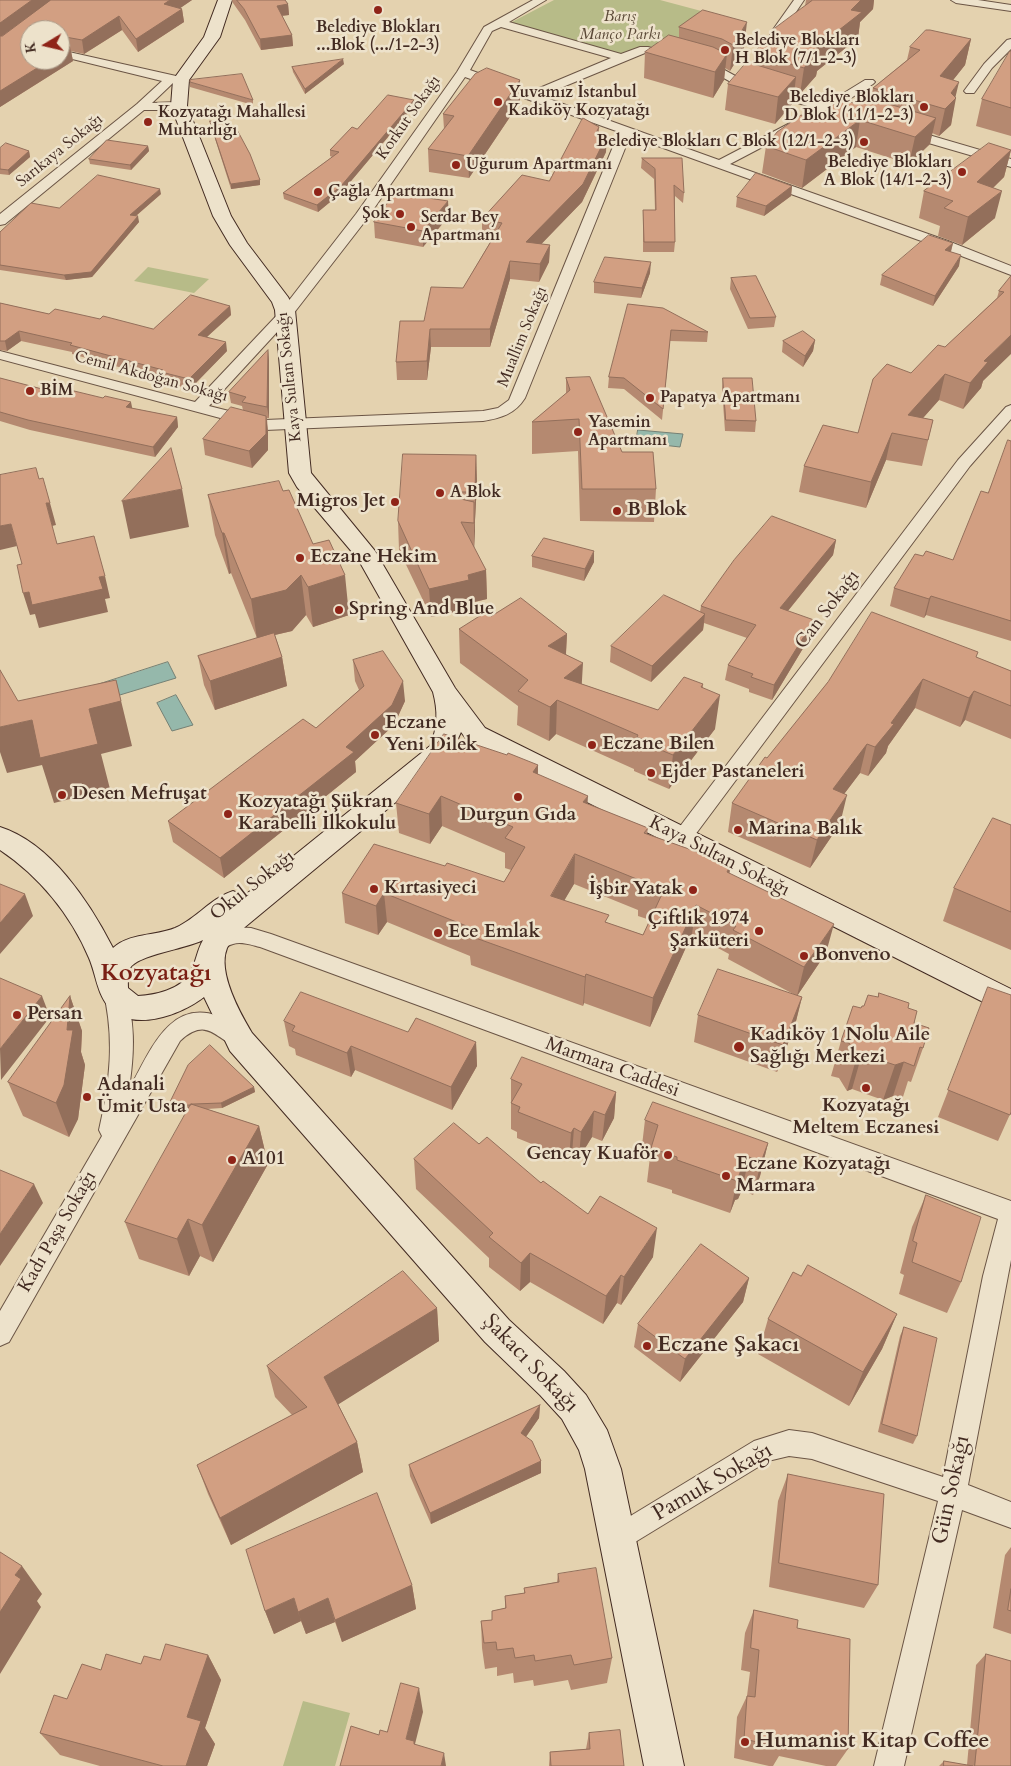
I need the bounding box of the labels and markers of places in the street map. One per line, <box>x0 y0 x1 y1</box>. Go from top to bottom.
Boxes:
marker: Belediye Blokları ...Blok (.../1-2-3) <box>372 4 384 16</box>
place label: Belediye Blokları ...Blok (.../1-2-3) <box>316 18 440 56</box>
place label: Belediye Blokları H Blok (7/1-2-3) <box>735 31 860 69</box>
marker: Belediye Blokları H Blok (7/1-2-3) <box>719 44 731 56</box>
place label: Yuvamız İstanbul Kadıköy Kozyatağı <box>508 83 650 121</box>
place label: Belediye Blokları D Blok (11/1-2-3) <box>784 88 914 126</box>
marker: Yuvamız İstanbul Kadıköy Kozyatağı <box>492 96 504 108</box>
marker: Belediye Blokları D Blok (11/1-2-3) <box>918 101 930 113</box>
place label: Kozyatağı Mahallesi Muhtarlığı <box>158 103 306 141</box>
marker: Kozyatağı Mahallesi Muhtarlığı <box>142 116 154 128</box>
place label: Belediye Blokları C Blok (12/1-2-3) <box>597 132 854 152</box>
marker: Belediye Blokları C Blok (12/1-2-3) <box>858 136 870 148</box>
place label: Belediye Blokları A Blok (14/1-2-3) <box>824 153 952 191</box>
place label: Uğurum Apartmanı <box>466 155 612 175</box>
marker: Uğurum Apartmanı <box>450 159 462 171</box>
marker: Belediye Blokları A Blok (14/1-2-3) <box>956 166 968 178</box>
place label: Çağla Apartmanı <box>328 182 454 202</box>
marker: Çağla Apartmanı <box>312 186 324 198</box>
place label: Şok <box>362 204 390 224</box>
marker: Şok <box>394 208 406 220</box>
place label: Serdar Bey Apartmanı <box>421 208 500 246</box>
marker: Serdar Bey Apartmanı <box>405 221 417 233</box>
place label: BİM <box>40 381 73 401</box>
marker: BİM <box>24 385 36 397</box>
place label: Papatya Apartmanı <box>660 388 800 408</box>
marker: Papatya Apartmanı <box>644 392 656 404</box>
place label: Yasemin Apartmanı <box>588 413 667 451</box>
marker: Yasemin Apartmanı <box>572 426 584 438</box>
place label: A Blok <box>450 483 501 503</box>
marker: A Blok <box>434 487 446 499</box>
place label: Migros Jet <box>296 491 385 513</box>
marker: Migros Jet <box>389 496 401 508</box>
place label: B Blok <box>627 500 687 522</box>
marker: B Blok <box>611 505 623 517</box>
place label: Eczane Hekim <box>310 547 437 569</box>
marker: Eczane Hekim <box>294 552 306 564</box>
place label: Spring And Blue <box>349 599 495 621</box>
marker: Spring And Blue <box>333 604 345 616</box>
place label: Eczane Yeni Dilek <box>385 713 478 757</box>
marker: Eczane Yeni Dilek <box>369 729 381 741</box>
place label: Eczane Bilen <box>602 734 715 756</box>
marker: Eczane Bilen <box>586 739 598 751</box>
place label: Ejder Pastaneleri <box>661 762 805 784</box>
marker: Ejder Pastaneleri <box>645 767 657 779</box>
place label: Desen Mefruşat <box>72 784 207 806</box>
marker: Desen Mefruşat <box>56 789 68 801</box>
marker: Durgun Gıda <box>512 791 524 803</box>
place label: Kozyatağı Şükran Karabelli İlkokulu <box>238 792 396 836</box>
place label: Durgun Gıda <box>460 805 576 827</box>
marker: Kozyatağı Şükran Karabelli İlkokulu <box>222 808 234 820</box>
place label: Marina Balık <box>748 819 863 841</box>
marker: Marina Balık <box>732 824 744 836</box>
place label: Kırtasiyeci <box>384 878 477 900</box>
place label: İşbir Yatak <box>589 879 683 901</box>
marker: Kırtasiyeci <box>368 883 380 895</box>
marker: İşbir Yatak <box>687 884 699 896</box>
place label: Çiftlik 1974 Şarküteri <box>648 909 749 953</box>
place label: Ece Emlak <box>448 922 540 944</box>
marker: Çiftlik 1974 Şarküteri <box>753 925 765 937</box>
marker: Ece Emlak <box>432 927 444 939</box>
place label: Bonveno <box>814 945 891 967</box>
marker: Bonveno <box>798 950 810 962</box>
place label: Persan <box>27 1004 83 1026</box>
marker: Persan <box>11 1009 23 1021</box>
place label: Kadıköy 1 Nolu Aile Sağlığı Merkezi <box>750 1025 930 1069</box>
marker: Kadıköy 1 Nolu Aile Sağlığı Merkezi <box>732 1040 746 1054</box>
place label: Adanali Ümit Usta <box>97 1075 187 1119</box>
marker: Kozyatağı Meltem Eczanesi <box>860 1082 872 1094</box>
marker: Adanali Ümit Usta <box>81 1091 93 1103</box>
place label: Kozyatağı Meltem Eczanesi <box>793 1096 939 1140</box>
place label: Gencay Kuaför <box>526 1144 658 1166</box>
place label: A101 <box>242 1149 285 1171</box>
marker: Gencay Kuaför <box>662 1149 674 1161</box>
marker: A101 <box>226 1154 238 1166</box>
place label: Eczane Kozyatağı Marmara <box>736 1154 891 1198</box>
marker: Eczane Kozyatağı Marmara <box>720 1170 732 1182</box>
place label: Eczane Şakacı <box>657 1333 799 1359</box>
marker: Eczane Şakacı <box>641 1340 653 1352</box>
place label: Humanist Kitap Coffee <box>755 1729 989 1755</box>
marker: Humanist Kitap Coffee <box>739 1736 751 1748</box>

